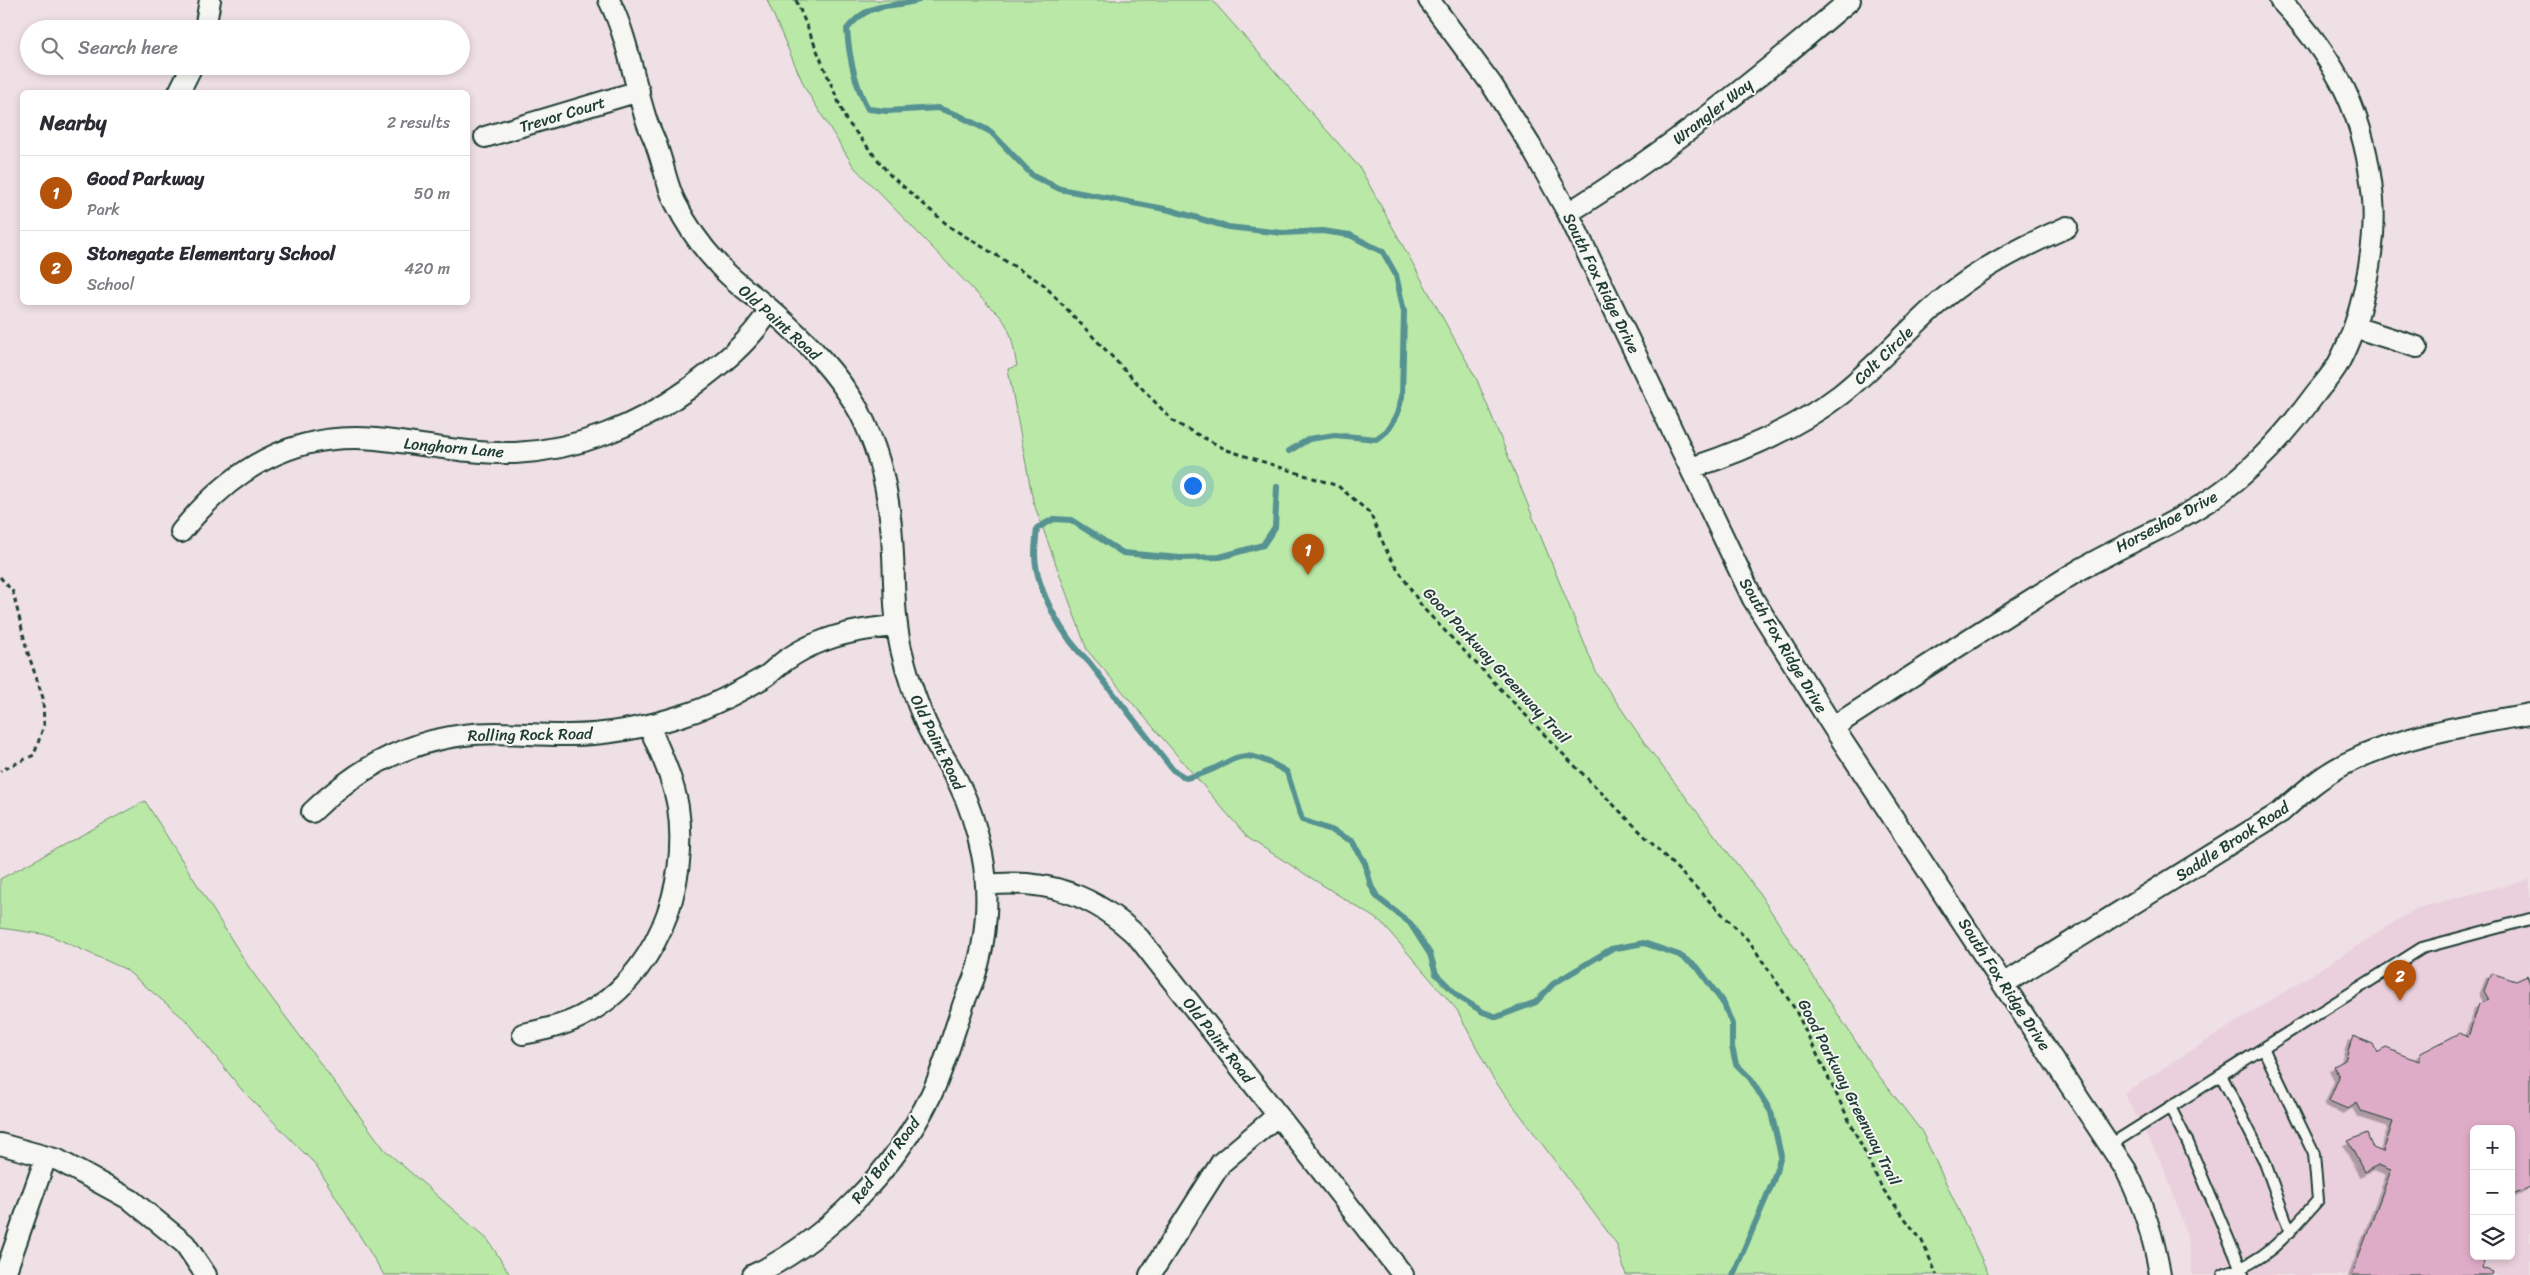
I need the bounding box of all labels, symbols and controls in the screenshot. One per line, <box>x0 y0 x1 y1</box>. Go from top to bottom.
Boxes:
search box <box>20 20 470 75</box>
text: Search here <box>78 31 178 64</box>
icon: search <box>38 34 66 62</box>
street label: Wrangler Way <box>1666 70 1760 152</box>
street label: Trevor Court <box>516 88 609 141</box>
text: Nearby <box>40 104 106 142</box>
text: 2 results <box>387 108 450 137</box>
text: Good Parkway <box>87 162 204 195</box>
text: 1 <box>53 179 59 208</box>
text: 50 m <box>414 179 450 208</box>
text: Park <box>87 195 120 224</box>
street label: South Fox Ridge Drive <box>1555 208 1648 359</box>
text: Stonegate Elementary School <box>87 237 335 270</box>
text: 2 <box>51 254 61 283</box>
text: 420 m <box>404 254 450 283</box>
text: School <box>87 270 134 299</box>
street label: Old Paint Road <box>731 277 829 369</box>
street label: Colt Circle <box>1846 319 1921 392</box>
street label: Longhorn Lane <box>403 429 505 466</box>
your location <box>1180 473 1206 499</box>
street label: Horseshoe Drive <box>2110 482 2223 561</box>
pin: 1 <box>1292 534 1324 575</box>
street label: South Fox Ridge Drive <box>1731 572 1836 719</box>
street label: Good Parkway Greenway Trail <box>1416 580 1578 751</box>
street label: Old Paint Road <box>902 689 974 797</box>
street label: Rolling Rock Road <box>467 719 594 750</box>
street label: Saddle Brook Road <box>2169 793 2297 889</box>
street label: South Fox Ridge Drive <box>1950 912 2059 1057</box>
pin: 2 <box>2384 960 2416 1001</box>
street label: Old Paint Road <box>1175 991 1263 1091</box>
street label: Good Parkway Greenway Trail <box>1790 994 1910 1191</box>
street label: Red Barn Road <box>843 1110 929 1210</box>
map controls <box>2470 1125 2515 1260</box>
button: + <box>2470 1125 2515 1170</box>
button: − <box>2470 1170 2515 1215</box>
button: layers <box>2470 1215 2515 1260</box>

